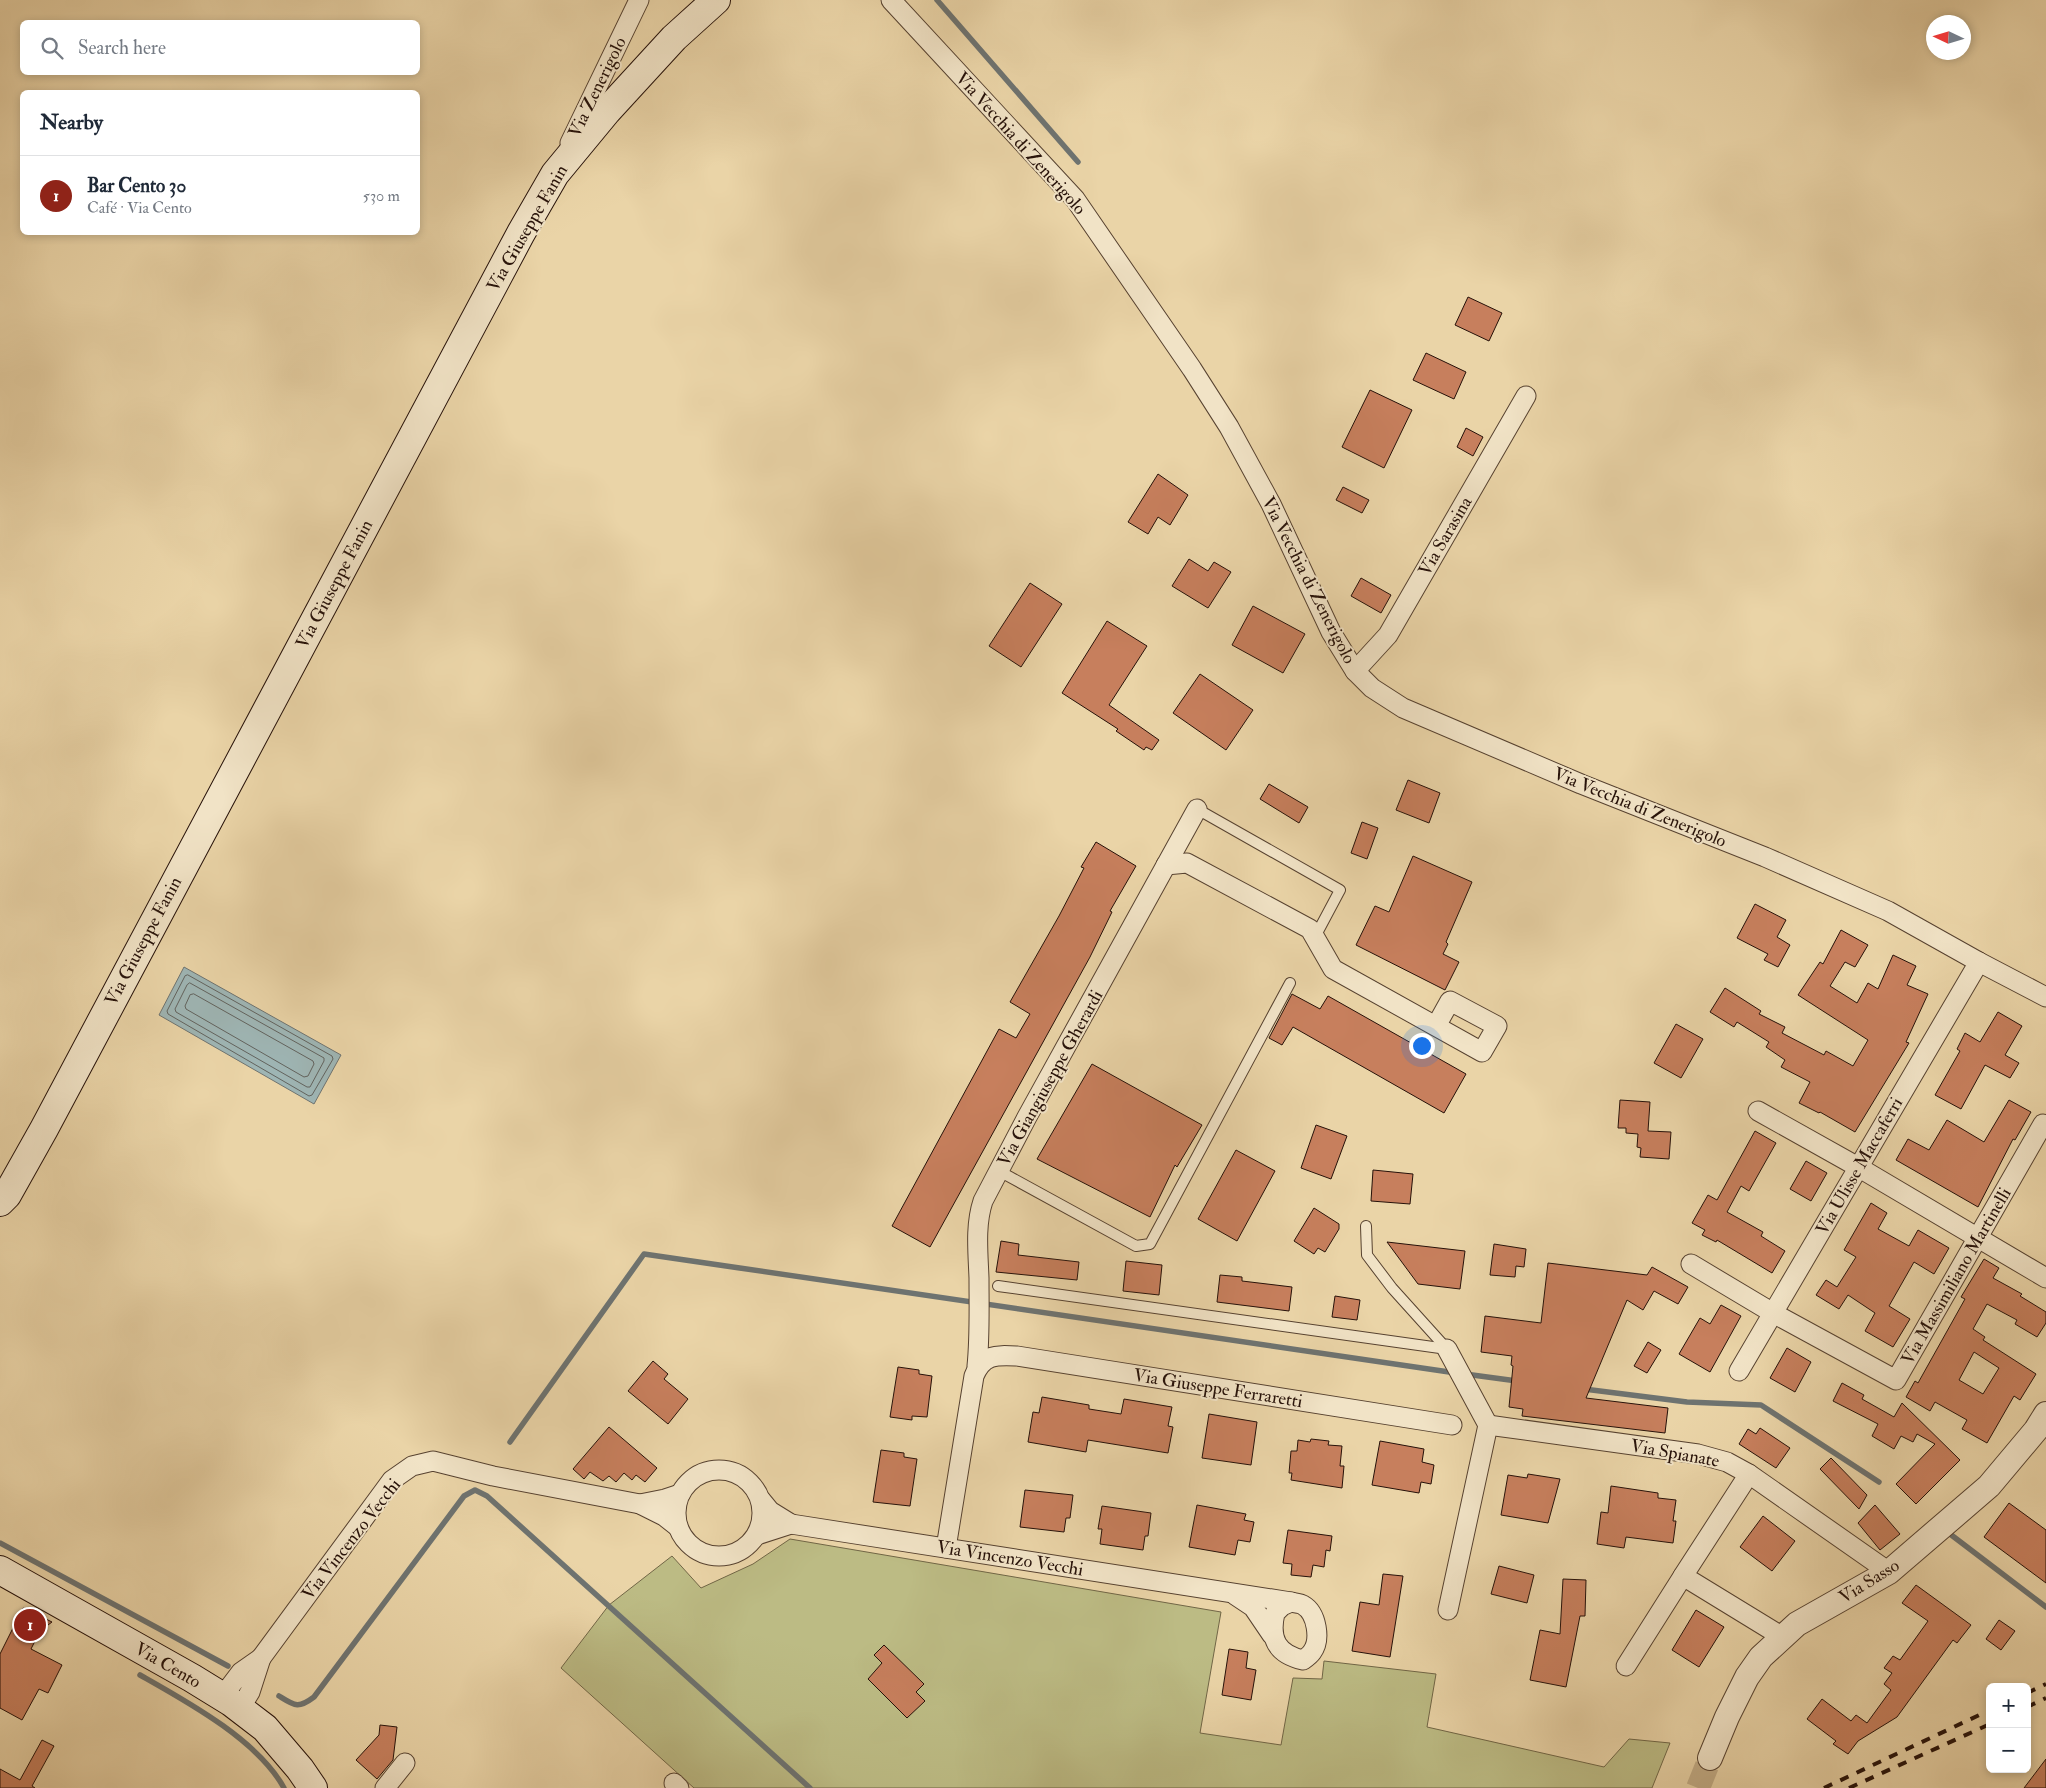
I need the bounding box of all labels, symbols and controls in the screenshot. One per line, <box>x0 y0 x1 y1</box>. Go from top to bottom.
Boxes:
north arrow <box>1926 15 1971 60</box>
search box <box>20 20 420 75</box>
street label: Via Zenerigolo <box>563 33 632 141</box>
icon: search <box>38 34 66 62</box>
text: Search here <box>78 36 166 60</box>
street label: Via Vecchia di Zenerigolo <box>950 67 1091 220</box>
text: Nearby <box>40 109 103 136</box>
street label: Via Giuseppe Fanin <box>482 161 573 296</box>
text: Bar Cento 30 <box>87 174 186 198</box>
text: 1 <box>53 186 59 206</box>
text: 530 m <box>363 186 400 206</box>
text: Café · Via Cento <box>87 198 192 218</box>
street label: Via Sarasina <box>1414 492 1478 580</box>
street label: Via Vecchia di Zenerigolo <box>1256 493 1361 668</box>
street label: Via Giuseppe Fanin <box>291 516 378 653</box>
street label: Via Vecchia di Zenerigolo <box>1550 762 1730 853</box>
street label: Via Giuseppe Fanin <box>100 873 187 1010</box>
street label: Via Giangiuseppe Gherardi <box>992 986 1109 1170</box>
your location <box>1409 1033 1435 1059</box>
street label: Via Ulisse Maccaferri <box>1811 1093 1908 1239</box>
street label: Via Massimiliano Martinelli <box>1896 1183 2017 1369</box>
street label: Via Giuseppe Ferraretti <box>1132 1364 1304 1413</box>
street label: Via Spianate <box>1629 1434 1722 1473</box>
street label: Via Vincenzo Vecchi <box>297 1474 406 1605</box>
street label: Via Vincenzo Vecchi <box>935 1536 1085 1581</box>
street label: Via Sasso <box>1835 1554 1904 1609</box>
pin: 1 <box>14 1606 46 1644</box>
street label: Via Cento <box>130 1637 205 1694</box>
map controls <box>1986 1683 2031 1773</box>
button: + <box>1986 1683 2031 1728</box>
button: − <box>1986 1728 2031 1773</box>

